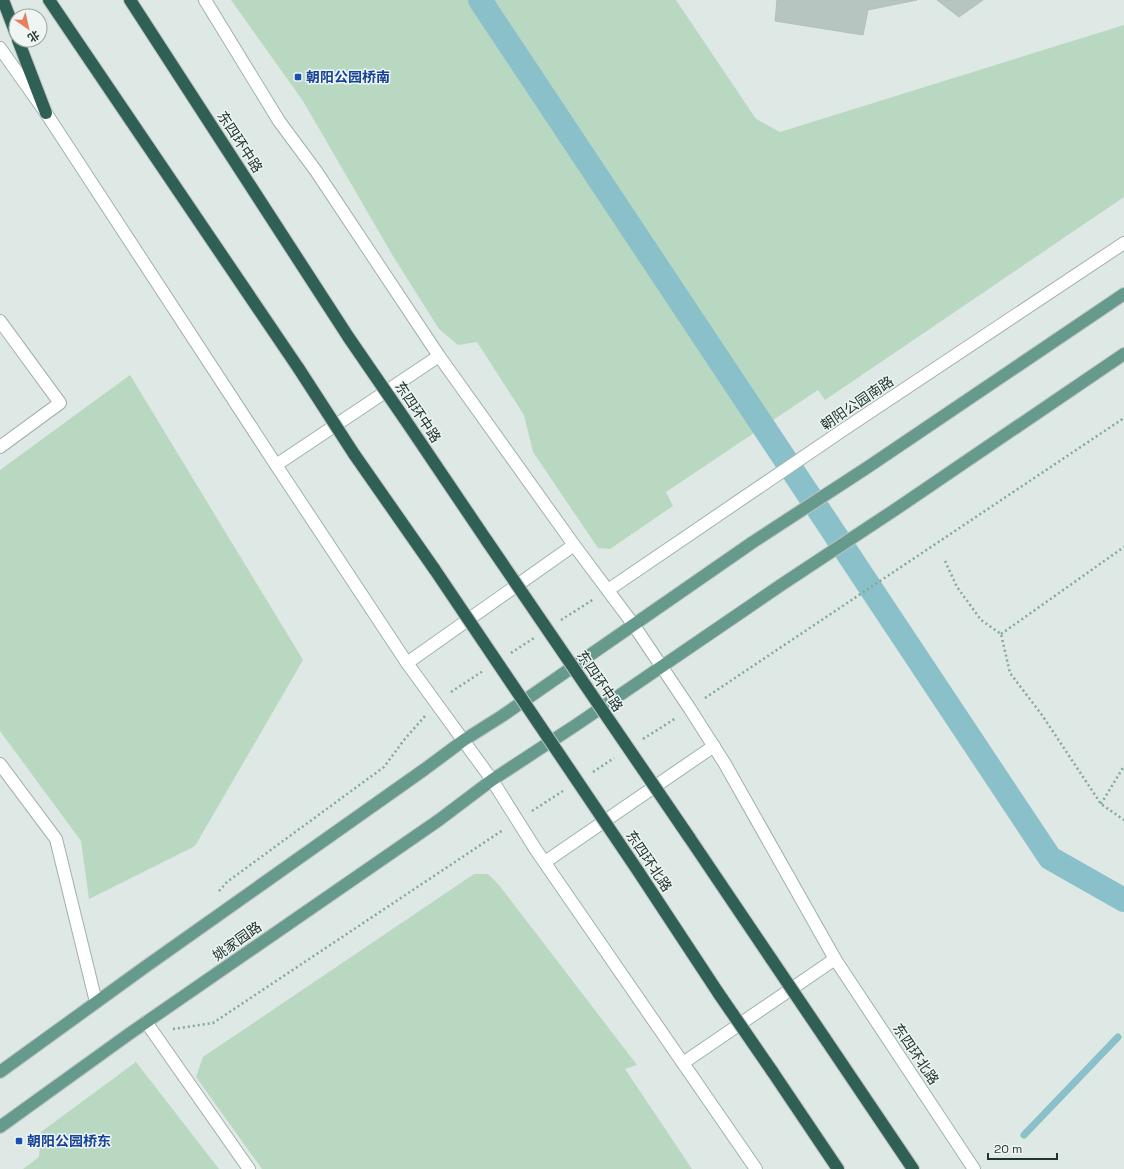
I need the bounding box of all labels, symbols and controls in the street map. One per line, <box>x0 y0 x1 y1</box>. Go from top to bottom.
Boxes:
north arrow <box>8 8 48 48</box>
text: 北 <box>25 27 42 45</box>
place label: 朝阳公园桥南 <box>306 68 390 86</box>
marker: 朝阳公园桥南 <box>293 72 303 82</box>
street label: 东四环中路 <box>213 108 267 176</box>
street label: 朝阳公园南路 <box>817 372 897 434</box>
street label: 东四环中路 <box>391 378 445 446</box>
street label: 东四环中路 <box>573 647 627 715</box>
street label: 东四环北路 <box>622 827 676 895</box>
street label: 姚家园路 <box>209 918 265 964</box>
street label: 东四环北路 <box>889 1020 943 1088</box>
place label: 朝阳公园桥东 <box>27 1132 111 1150</box>
scale bar <box>988 1135 1057 1161</box>
marker: 朝阳公园桥东 <box>14 1136 24 1146</box>
text: 20 m <box>994 1141 1022 1157</box>

